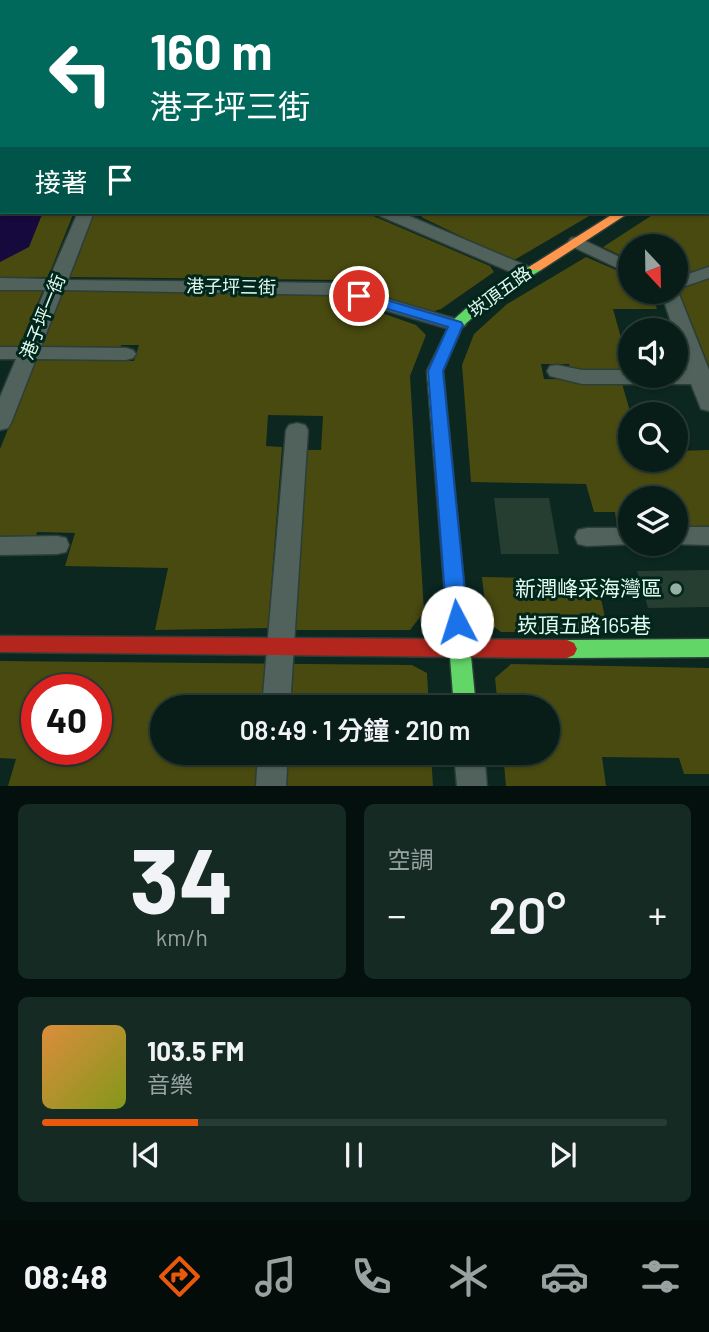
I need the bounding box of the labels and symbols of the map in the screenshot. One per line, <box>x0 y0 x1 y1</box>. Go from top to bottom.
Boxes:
north arrow <box>618 234 688 304</box>
street label: 崁頂五路 <box>464 261 535 321</box>
pin <box>329 266 389 326</box>
street label: 港子坪一街 <box>15 271 69 362</box>
street label: 港子坪三街 <box>186 274 276 298</box>
place label: 新潤峰采海灣區 <box>515 575 662 600</box>
marker: 新潤峰采海灣區 <box>668 581 684 597</box>
position arrow <box>420 585 494 659</box>
street label: 崁頂五路165巷 <box>517 612 651 637</box>
speed limit sign: 40 <box>21 674 112 765</box>

